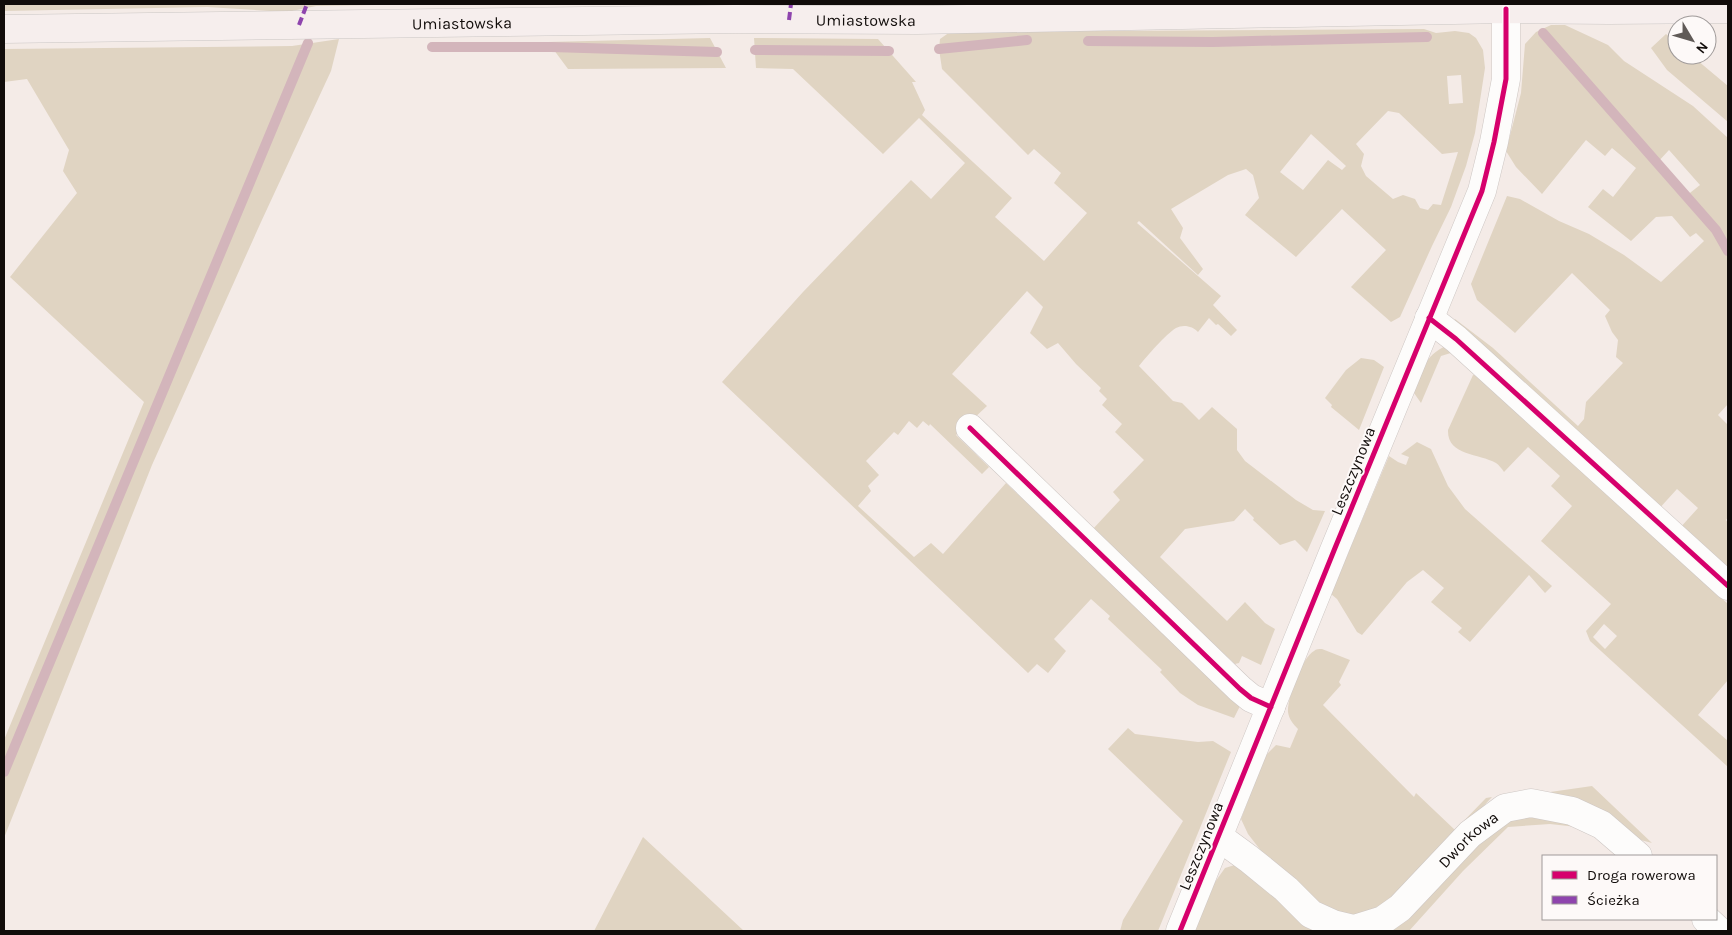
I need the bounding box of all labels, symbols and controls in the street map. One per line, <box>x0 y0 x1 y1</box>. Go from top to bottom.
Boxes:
street label: Umiastowska <box>816 10 916 29</box>
street label: Umiastowska <box>412 13 512 33</box>
north arrow <box>1667 15 1717 65</box>
text: N <box>1692 39 1712 57</box>
street label: Leszczynowa <box>1327 424 1379 518</box>
street label: Leszczynowa <box>1175 799 1227 893</box>
street label: Dworkowa <box>1434 807 1502 871</box>
legend <box>1542 855 1717 920</box>
text: Droga rowerowa <box>1587 866 1696 884</box>
text: Ścieżka <box>1587 891 1640 909</box>

